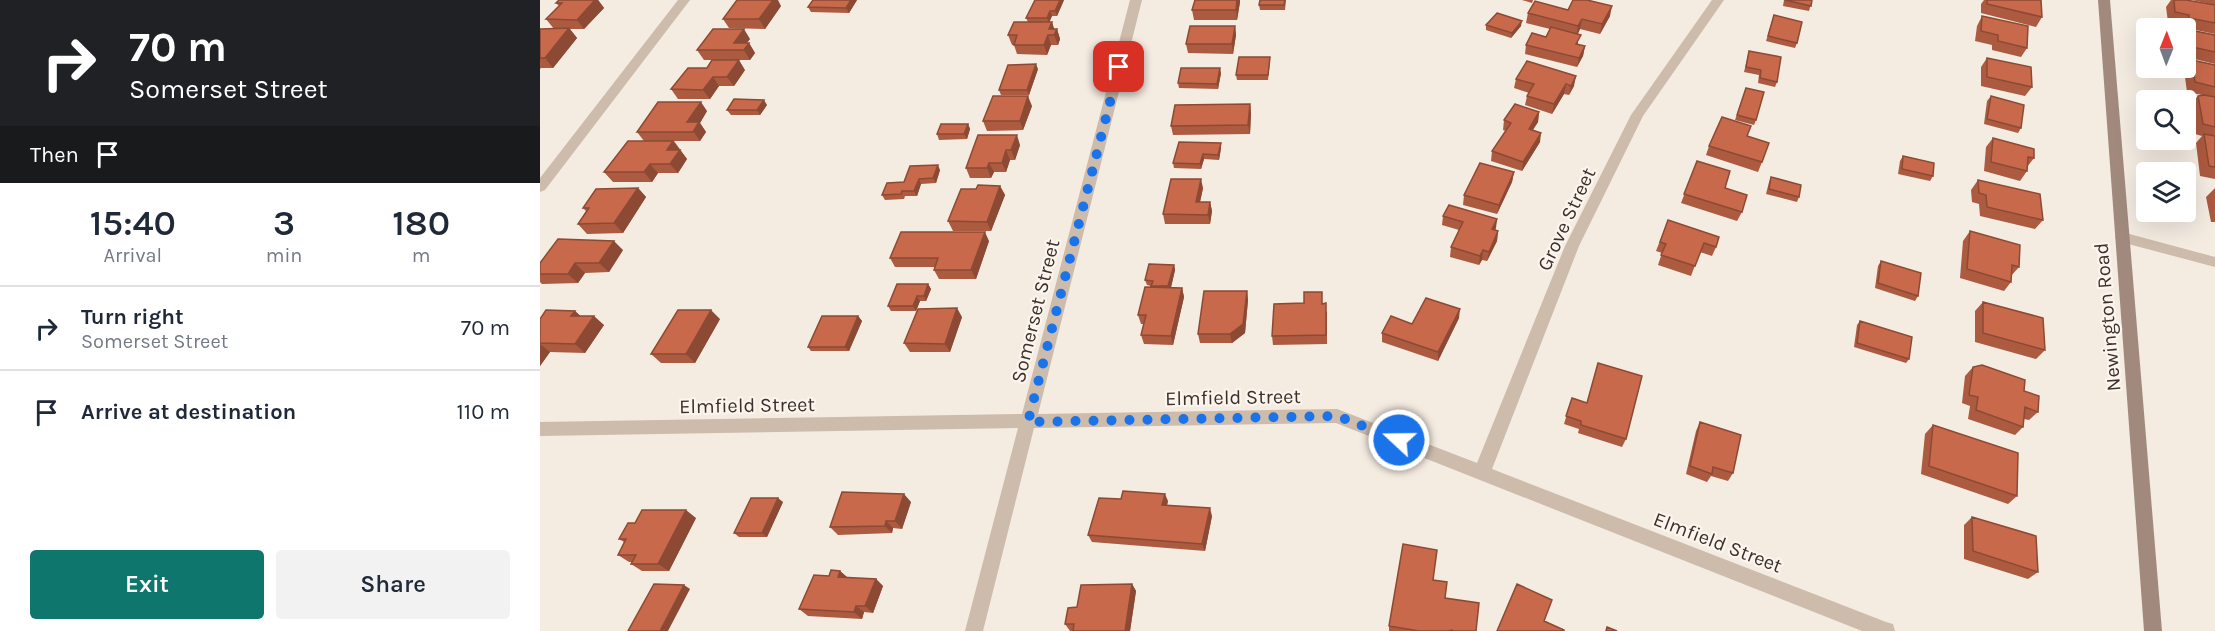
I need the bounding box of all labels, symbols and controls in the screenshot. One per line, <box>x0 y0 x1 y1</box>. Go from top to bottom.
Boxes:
north arrow <box>2136 18 2196 78</box>
map controls <box>2136 18 2196 222</box>
text: 70 m <box>129 22 227 72</box>
icon: right <box>30 24 108 102</box>
pin <box>1093 41 1144 92</box>
icon: arrive <box>1102 50 1135 83</box>
text: Somerset Street <box>129 73 328 105</box>
button: search <box>2136 90 2196 150</box>
icon: arrive <box>91 138 124 171</box>
text: Then <box>30 142 79 168</box>
button: layers <box>2136 162 2196 222</box>
street label: Grove Street <box>1533 164 1601 274</box>
text: 15:40 <box>90 202 176 244</box>
text: 3 <box>273 202 295 244</box>
text: 180 <box>392 202 450 244</box>
street label: Somerset Street <box>1007 236 1065 385</box>
street label: Newington Road <box>2090 242 2125 392</box>
text: Arrival <box>104 244 162 267</box>
text: min <box>266 244 302 267</box>
text: m <box>412 244 431 267</box>
text: Turn right <box>81 304 184 330</box>
icon: right <box>30 312 63 345</box>
text: 70 m <box>461 315 510 341</box>
text: Somerset Street <box>81 330 228 353</box>
street label: Elmfield Street <box>1165 385 1302 410</box>
street label: Elmfield Street <box>679 393 816 418</box>
icon: arrive <box>30 396 63 429</box>
text: Arrive at destination <box>81 399 296 425</box>
text: 110 m <box>457 399 510 425</box>
position arrow <box>1367 408 1431 472</box>
street label: Elmfield Street <box>1650 507 1786 578</box>
button: Exit <box>30 550 264 619</box>
button: Share <box>276 550 510 619</box>

